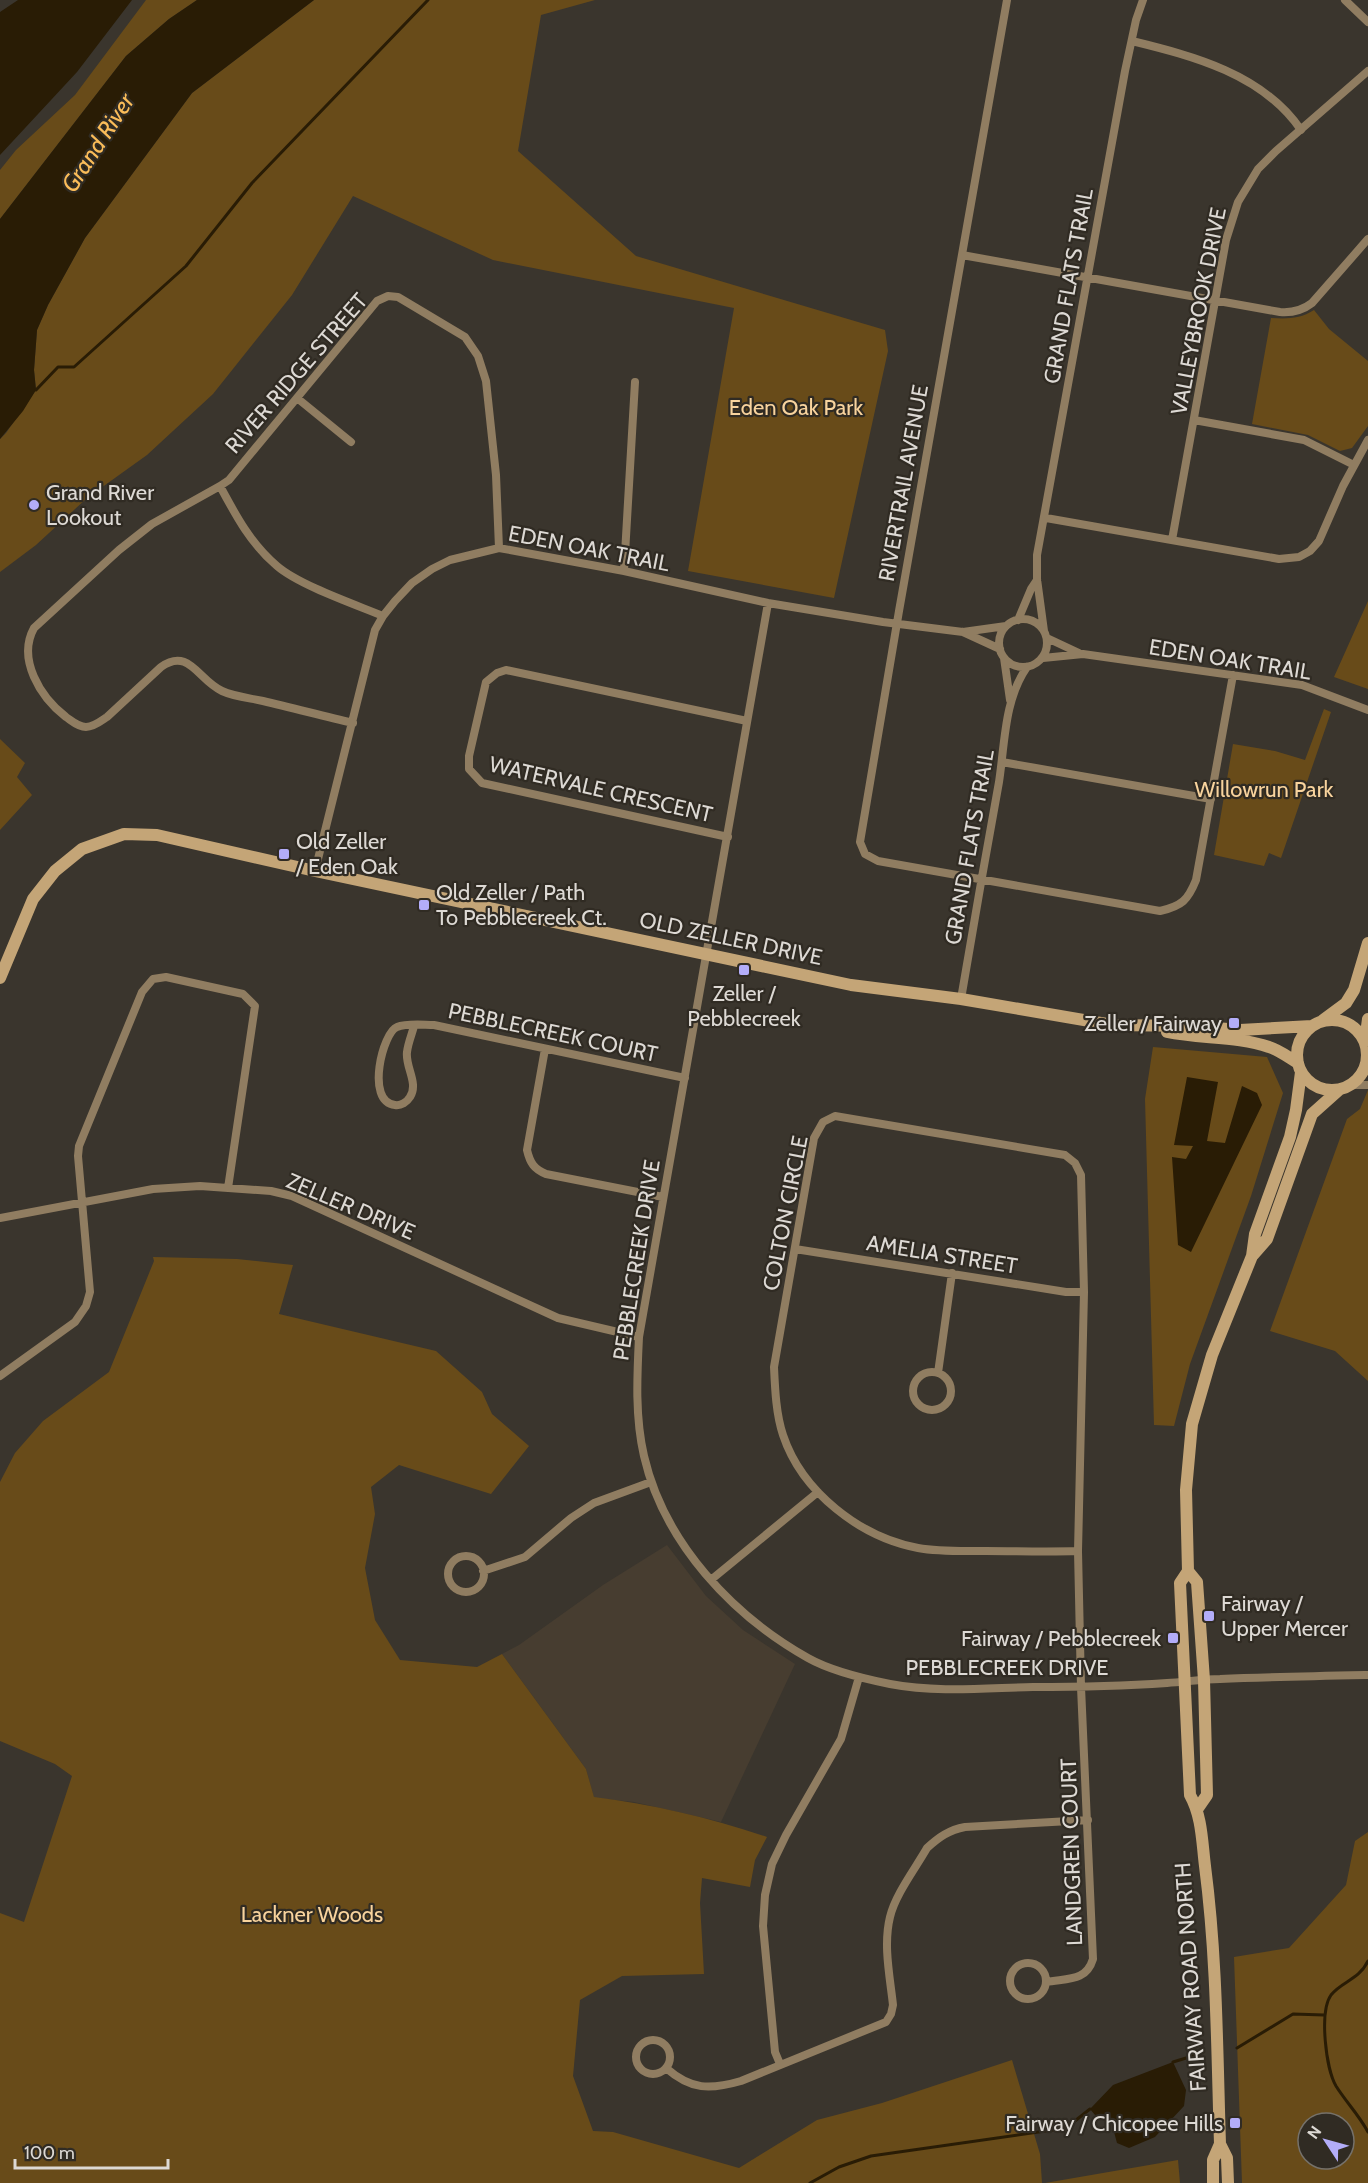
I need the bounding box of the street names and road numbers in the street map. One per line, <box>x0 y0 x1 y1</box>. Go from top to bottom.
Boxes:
street label: GRAND FLATS TRAIL <box>1038 186 1099 386</box>
street label: VALLEYBROOK DRIVE <box>1165 205 1232 417</box>
street label: RIVER RIDGE STREET <box>219 288 373 459</box>
street label: RIVERTRAIL AVENUE <box>873 383 934 584</box>
street label: EDEN OAK TRAIL <box>506 520 672 577</box>
street label: EDEN OAK TRAIL <box>1147 633 1313 686</box>
street label: GRAND FLATS TRAIL <box>939 747 1000 947</box>
street label: WATERVALE CRESCENT <box>487 751 715 828</box>
street label: OLD ZELLER DRIVE <box>637 906 825 971</box>
street label: PEBBLECREEK COURT <box>446 997 660 1068</box>
street label: COLTON CIRCLE <box>757 1133 814 1293</box>
street label: PEBBLECREEK DRIVE <box>607 1158 666 1362</box>
street label: ZELLER DRIVE <box>282 1167 419 1246</box>
street label: AMELIA STREET <box>864 1229 1020 1280</box>
street label: PEBBLECREEK DRIVE <box>905 1654 1109 1681</box>
street label: LANDGREN COURT <box>1055 1758 1088 1946</box>
street label: FAIRWAY ROAD NORTH <box>1169 1862 1212 2092</box>

